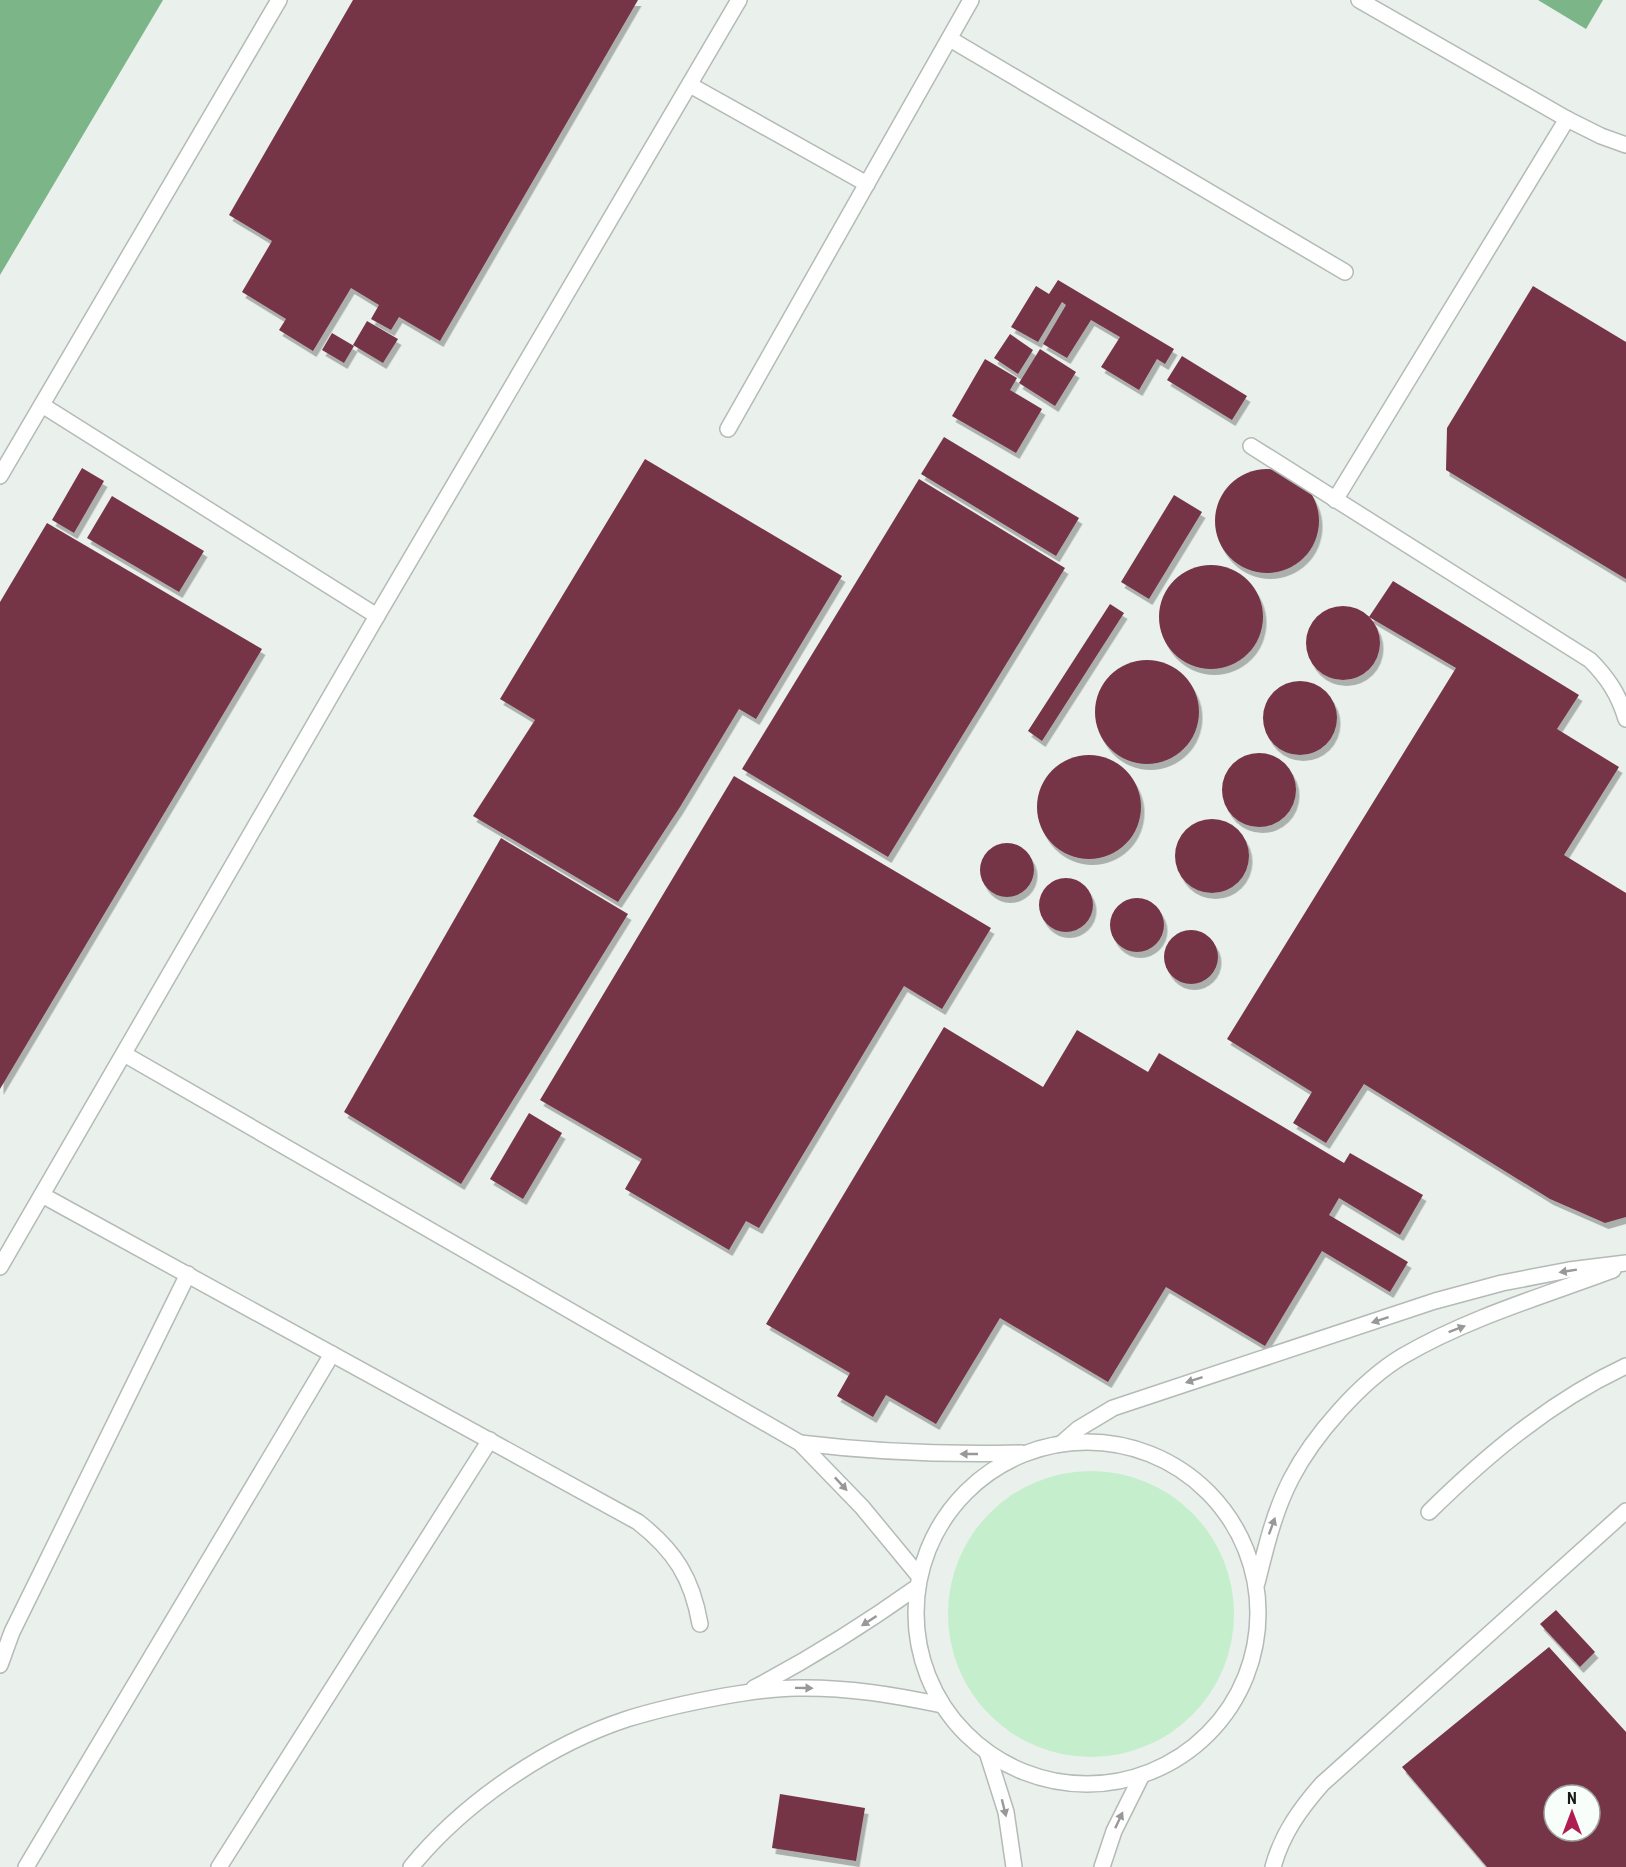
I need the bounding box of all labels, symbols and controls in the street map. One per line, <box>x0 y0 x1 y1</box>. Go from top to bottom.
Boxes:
one-way arrow <box>1558 1266 1577 1275</box>
one-way arrow <box>1371 1315 1389 1325</box>
one-way arrow <box>1448 1323 1466 1333</box>
one-way arrow <box>1185 1376 1203 1385</box>
one-way arrow <box>959 1449 978 1459</box>
one-way arrow <box>834 1477 848 1492</box>
one-way arrow <box>1268 1517 1278 1535</box>
one-way arrow <box>861 1615 877 1626</box>
one-way arrow <box>795 1683 814 1693</box>
north arrow <box>1542 1783 1602 1843</box>
text: N <box>1567 1789 1577 1808</box>
one-way arrow <box>1000 1798 1010 1817</box>
one-way arrow <box>1114 1811 1123 1828</box>

